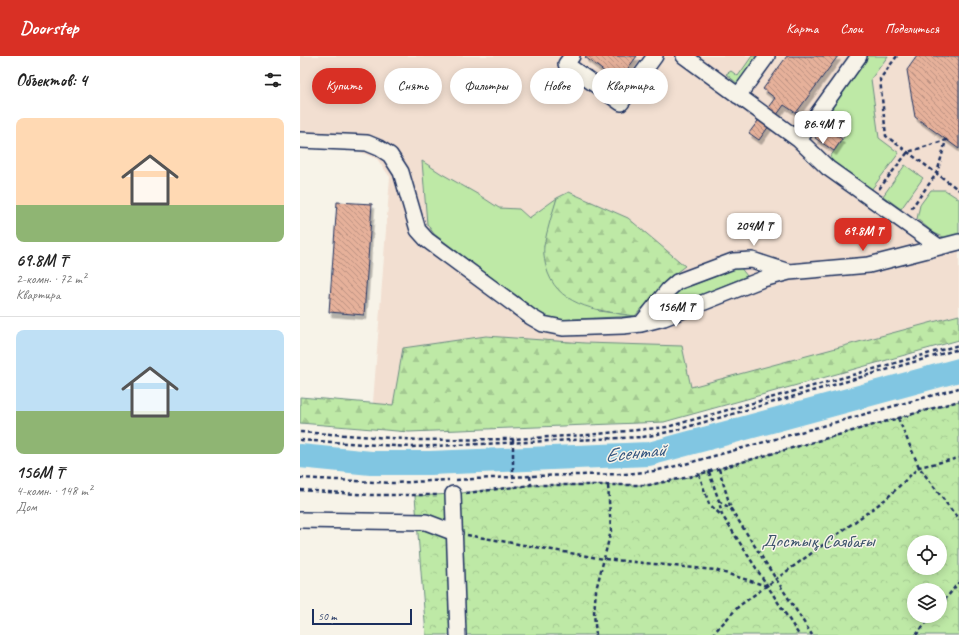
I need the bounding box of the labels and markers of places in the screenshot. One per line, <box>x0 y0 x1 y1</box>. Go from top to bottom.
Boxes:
pin: 86.4M ₸ <box>786 111 860 145</box>
pin: 204M ₸ <box>721 213 787 247</box>
pin: 69.8M ₸ <box>826 218 900 252</box>
pin: 156M ₸ <box>643 294 709 328</box>

